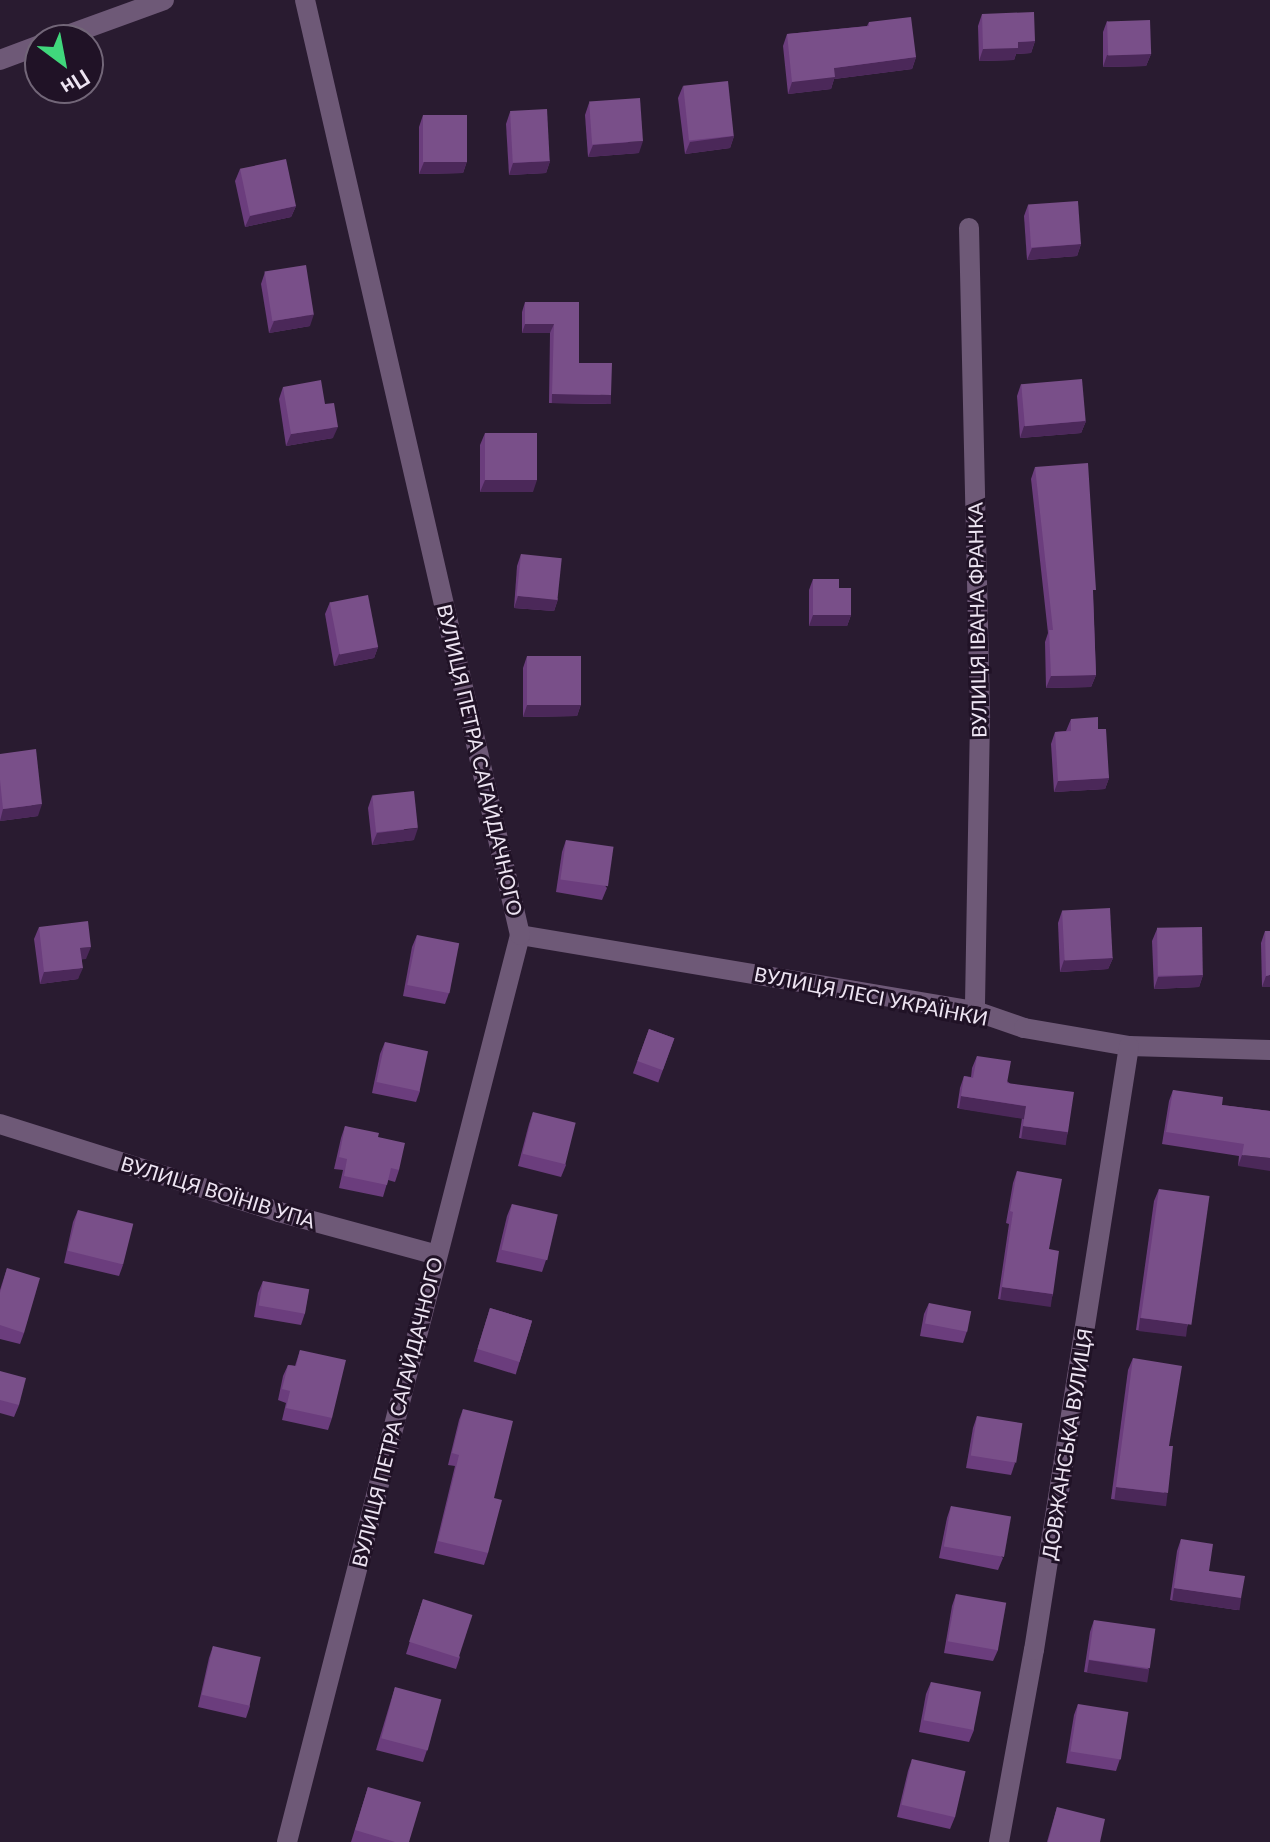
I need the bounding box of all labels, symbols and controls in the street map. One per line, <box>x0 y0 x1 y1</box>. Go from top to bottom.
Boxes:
north arrow <box>24 24 104 104</box>
text: Пн <box>57 64 95 102</box>
street label: ВУЛИЦЯ ІВАНА ФРАНКА <box>963 502 991 738</box>
street label: ВУЛИЦЯ ПЕТРА САГАЙДАЧНОГО <box>432 602 528 918</box>
street label: ВУЛИЦЯ ЛЕСІ УКРАЇНКИ <box>752 962 990 1030</box>
street label: ВУЛИЦЯ ВОЇНІВ УПА <box>118 1151 318 1233</box>
street label: ВУЛИЦЯ ПЕТРА САГАЙДАЧНОГО <box>347 1254 447 1570</box>
street label: ДОВЖАНСЬКА ВУЛИЦЯ <box>1037 1327 1097 1561</box>

